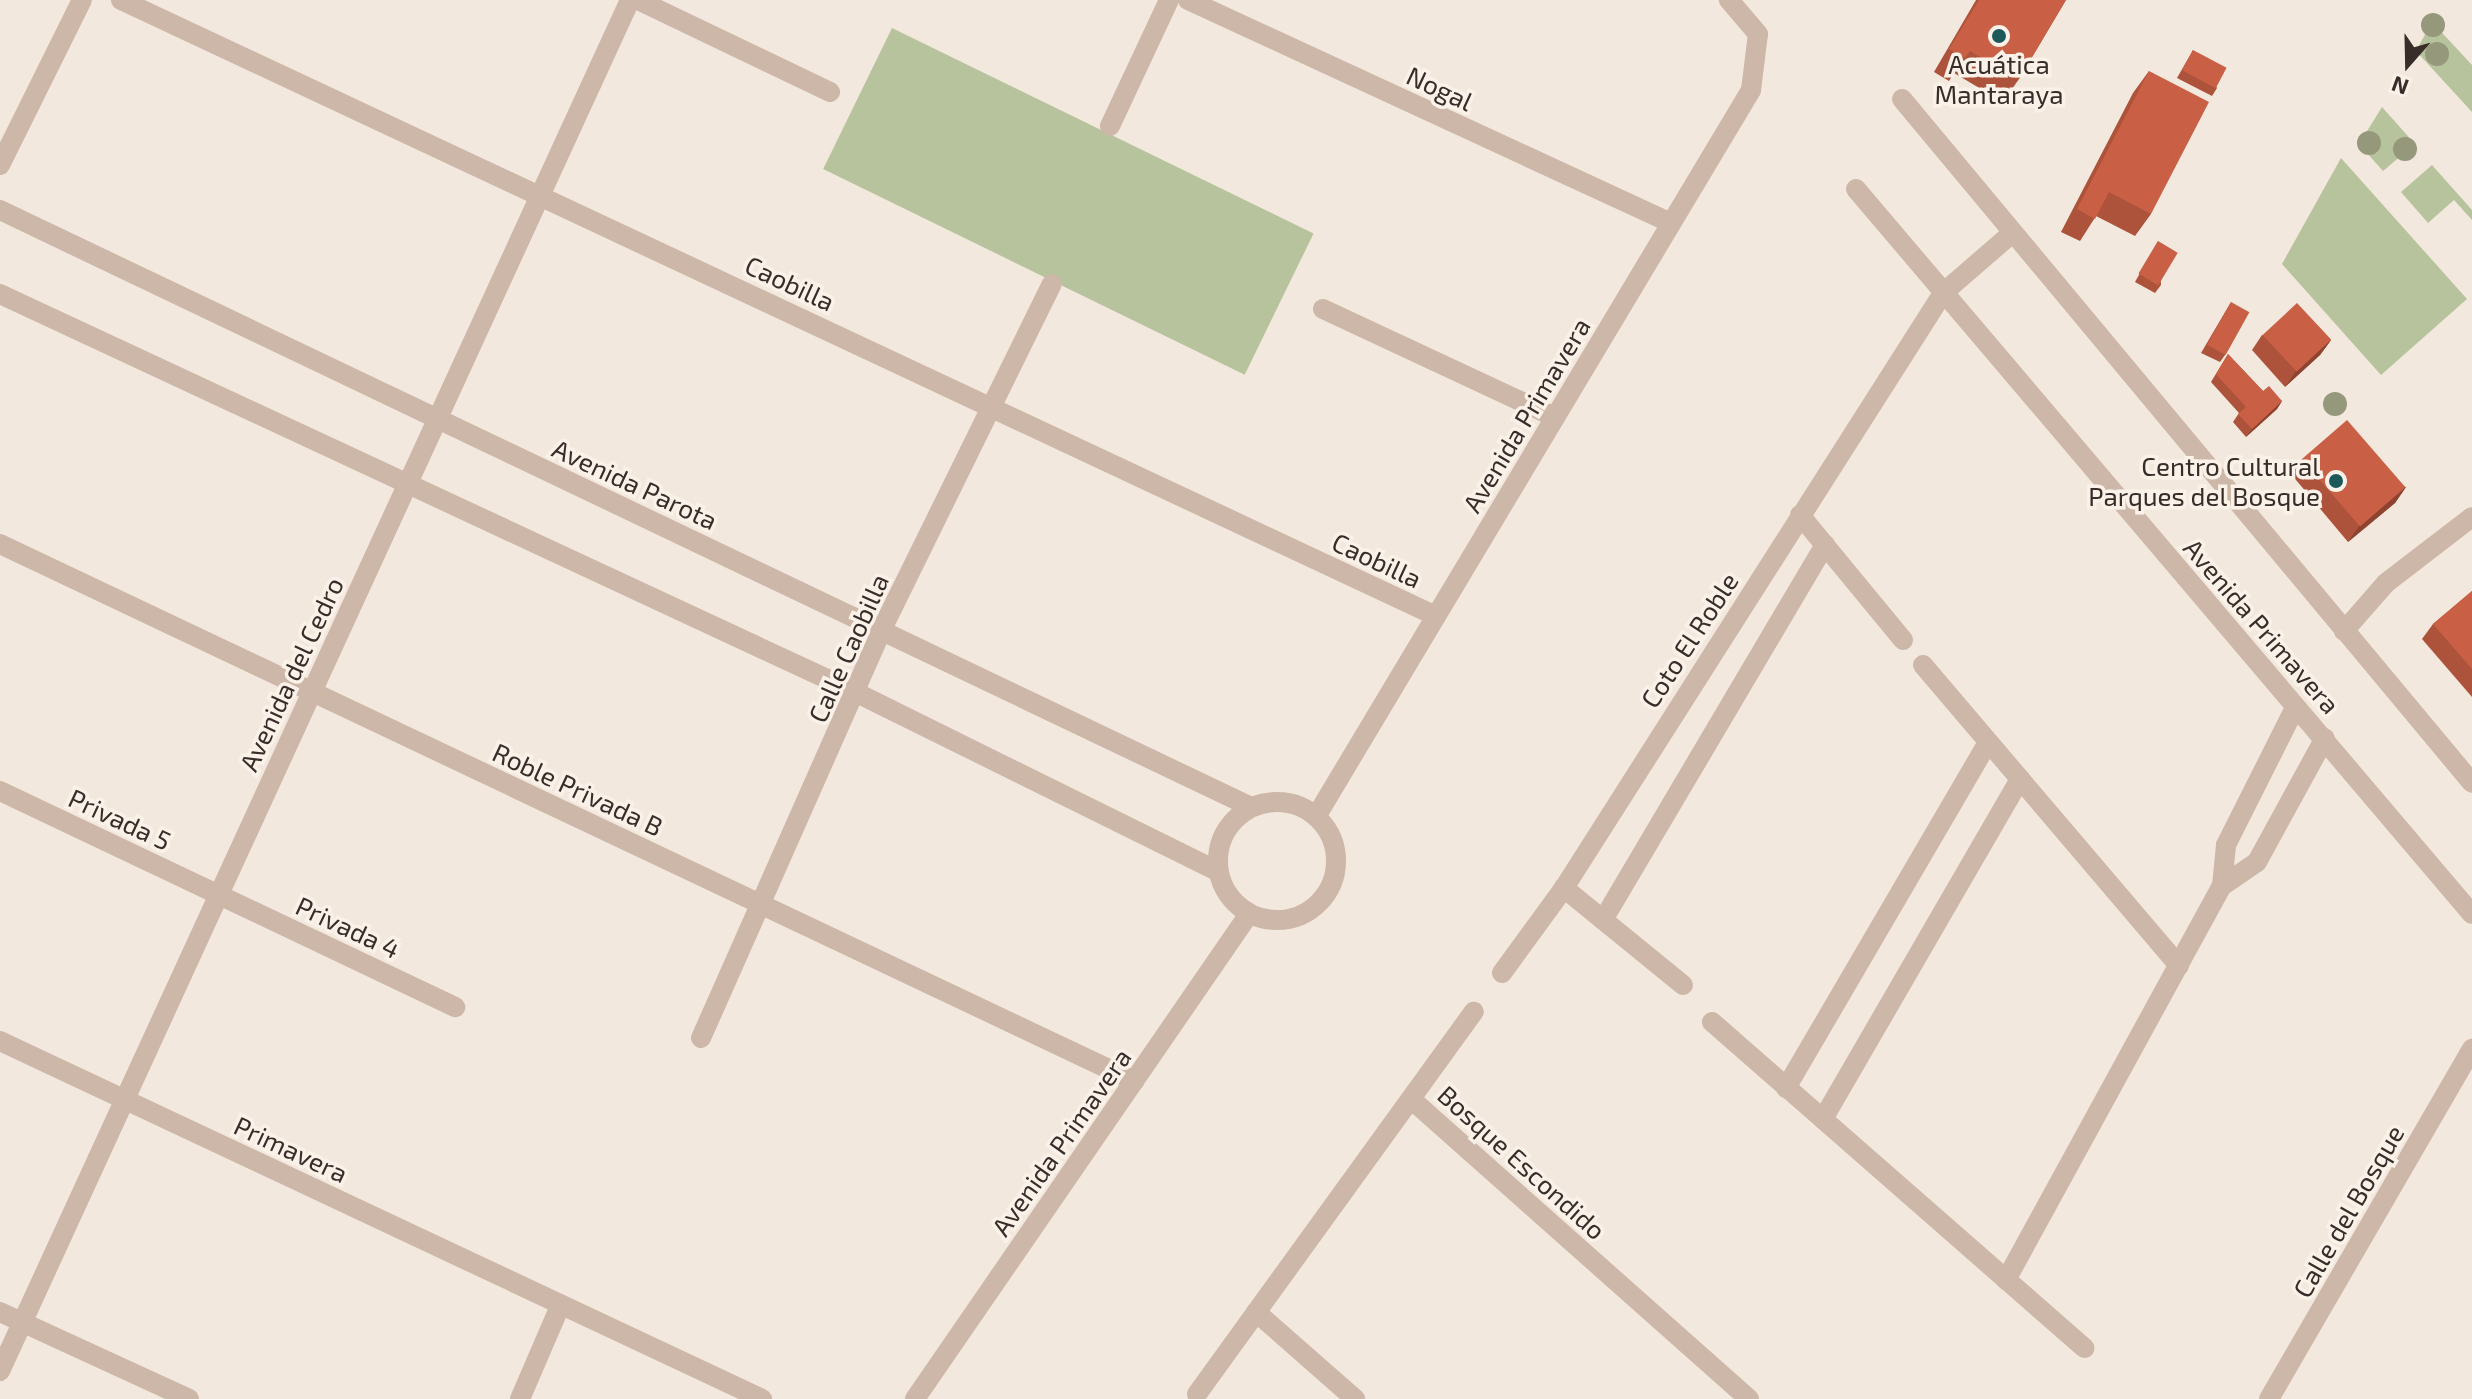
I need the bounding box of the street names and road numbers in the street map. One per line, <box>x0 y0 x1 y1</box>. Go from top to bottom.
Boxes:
street label: Nogal <box>1402 59 1478 117</box>
street label: Caobilla <box>740 249 840 317</box>
street label: Avenida Primavera <box>1456 312 1596 518</box>
street label: Avenida Parota <box>548 432 722 536</box>
street label: Caobilla <box>1327 526 1427 594</box>
street label: Avenida Primavera <box>2178 532 2346 720</box>
street label: Coto El Roble <box>1634 566 1744 714</box>
street label: Calle Caobilla <box>801 569 895 727</box>
street label: Avenida del Cedro <box>232 572 350 776</box>
street label: Roble Privada B <box>488 736 668 842</box>
street label: Privada 5 <box>64 782 176 856</box>
street label: Privada 4 <box>291 889 405 965</box>
street label: Avenida Primavera <box>985 1042 1137 1242</box>
street label: Bosque Escondido <box>1432 1079 1612 1245</box>
street label: Primavera <box>229 1109 353 1189</box>
street label: Calle del Bosque <box>2286 1119 2410 1303</box>

